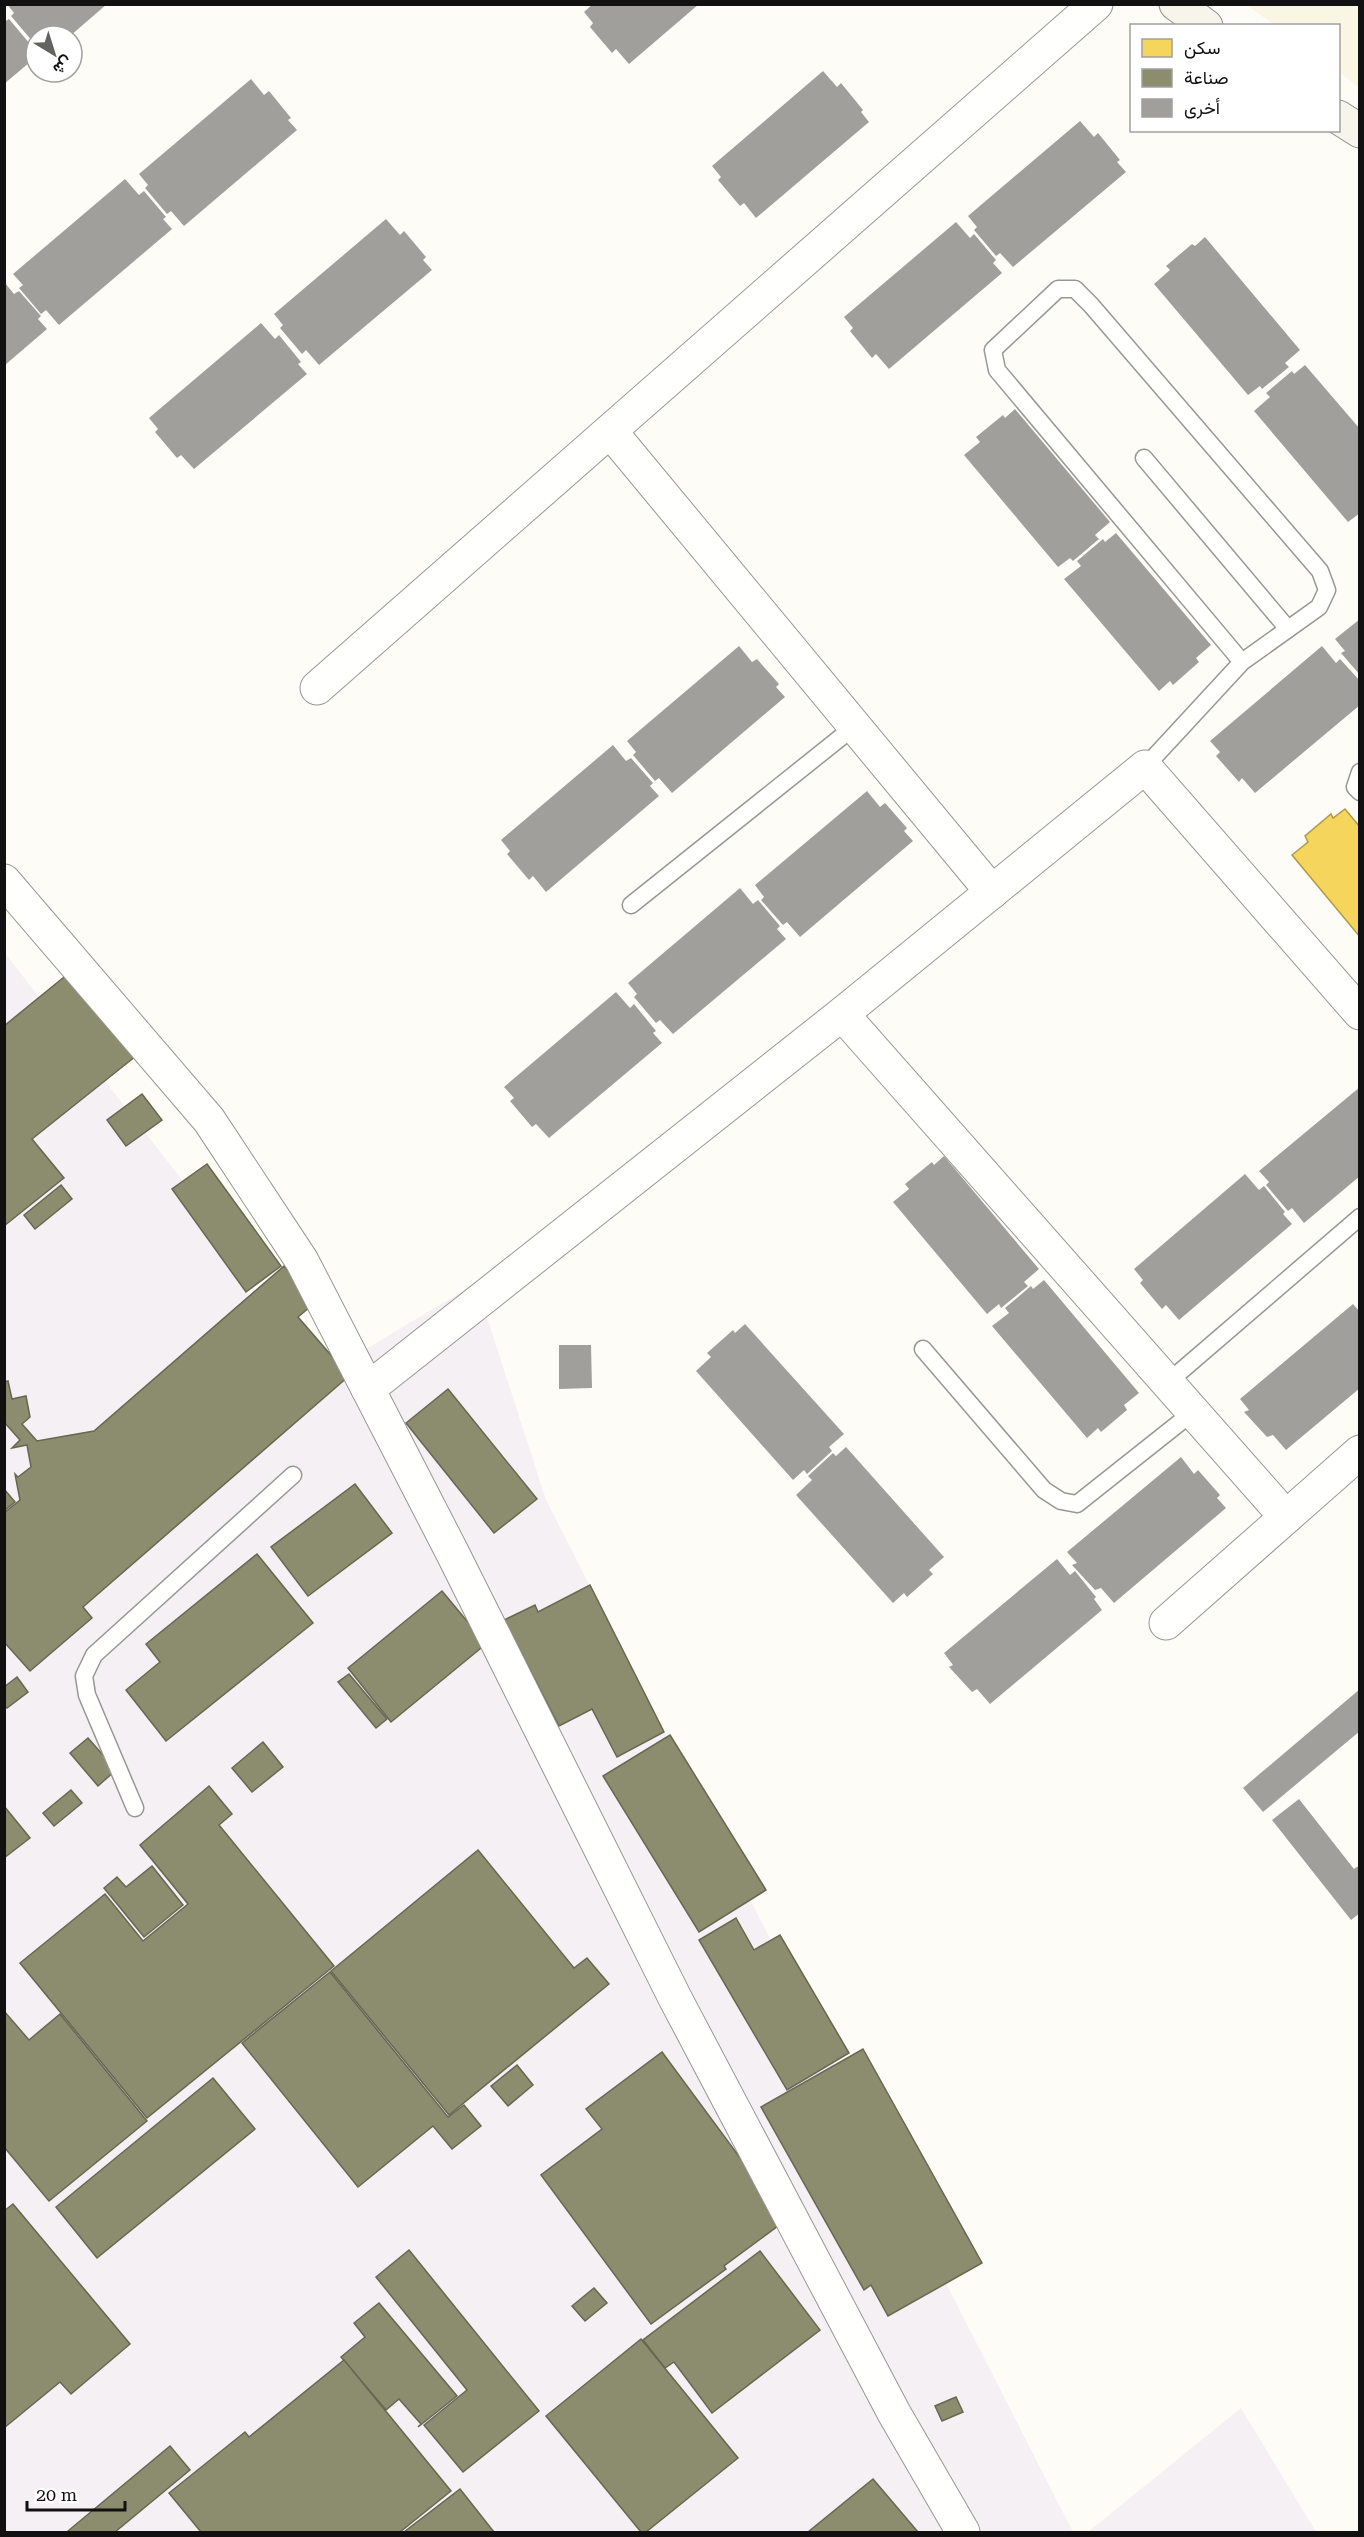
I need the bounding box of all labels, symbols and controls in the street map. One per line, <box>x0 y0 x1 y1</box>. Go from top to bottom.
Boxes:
north arrow <box>24 24 84 84</box>
legend <box>1130 24 1340 132</box>
text: سكن <box>1184 37 1220 59</box>
text: ش <box>49 52 76 79</box>
text: صناعة <box>1184 67 1229 88</box>
text: أخرى <box>1184 97 1220 119</box>
scale bar <box>27 2474 124 2512</box>
text: 20 m <box>36 2484 77 2505</box>

